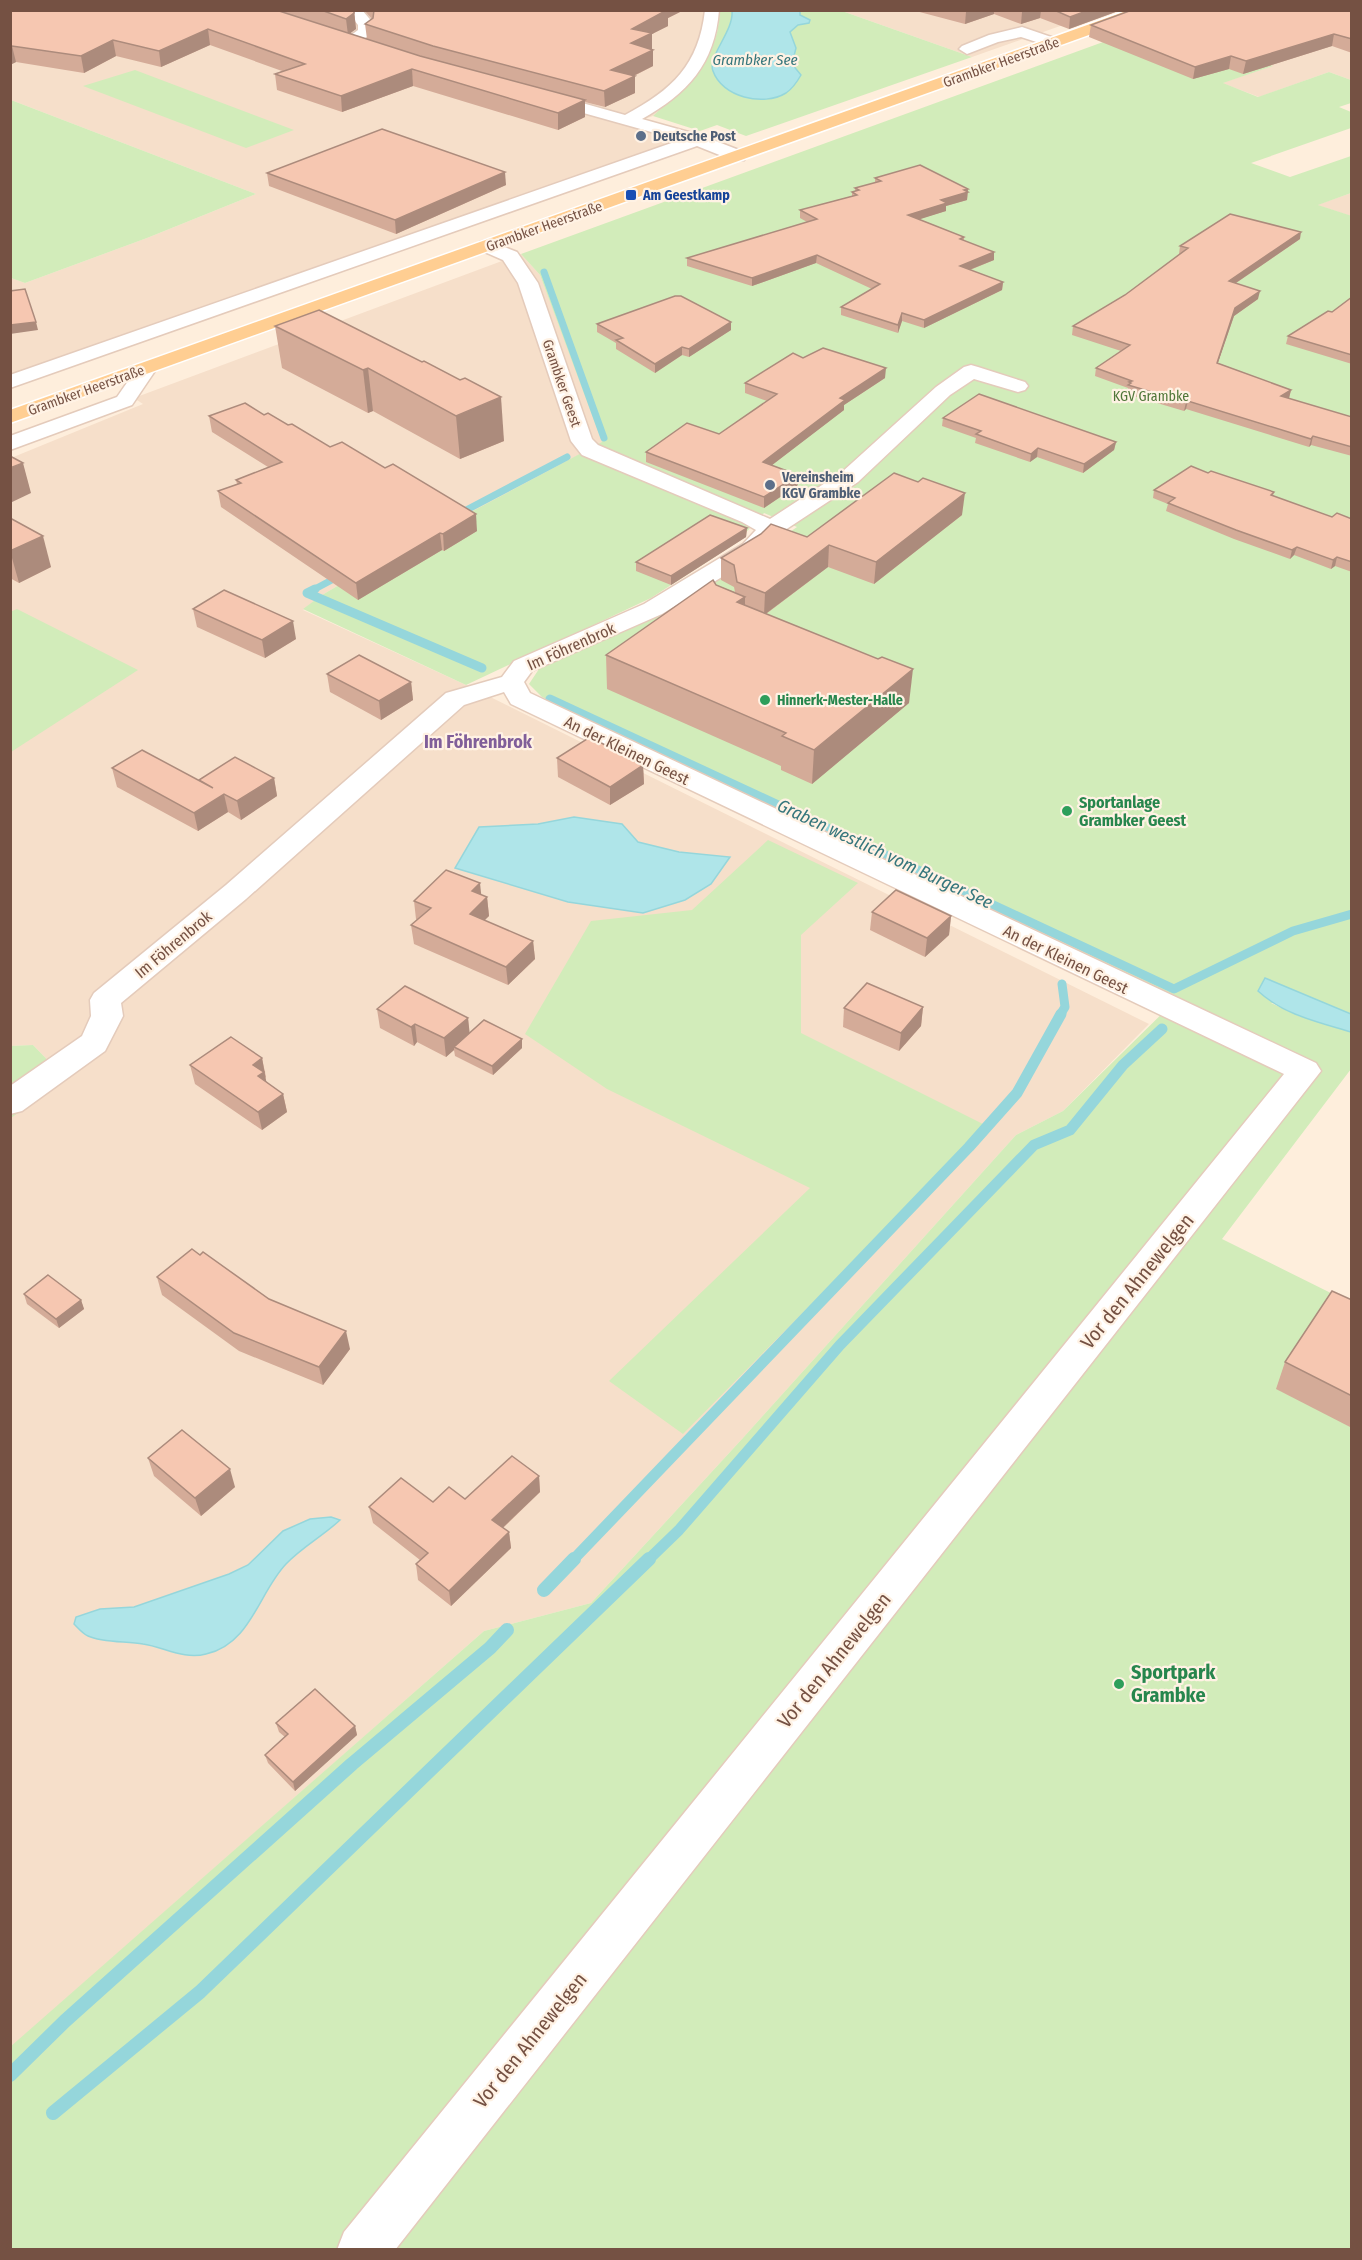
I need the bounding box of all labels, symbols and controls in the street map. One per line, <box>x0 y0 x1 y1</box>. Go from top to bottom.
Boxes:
street label: Grambker Heerstraße <box>941 34 1062 91</box>
water label: Grambker See <box>712 51 798 69</box>
place label: Deutsche Post <box>653 128 737 145</box>
marker: Deutsche Post <box>634 129 648 143</box>
place label: Am Geestkamp <box>642 187 730 204</box>
marker: Am Geestkamp <box>624 188 638 202</box>
street label: Grambker Heerstraße <box>484 198 605 255</box>
street label: Grambker Geest <box>539 337 585 430</box>
street label: Grambker Heerstraße <box>26 362 147 419</box>
park label: KGV Grambke <box>1113 388 1189 405</box>
place label: Vereinsheim KGV Grambke <box>781 469 861 502</box>
marker: Vereinsheim KGV Grambke <box>763 478 777 492</box>
street label: Im Föhrenbrok <box>524 618 619 674</box>
place label: Hinnerk-Mester-Halle <box>777 692 903 709</box>
marker: Hinnerk-Mester-Halle <box>758 693 772 707</box>
street label: An der Kleinen Geest <box>561 712 693 789</box>
district label: Im Föhrenbrok <box>424 731 533 753</box>
place label: Sportanlage Grambker Geest <box>1079 793 1187 830</box>
water label: Graben westlich vom Burger See <box>774 794 997 914</box>
marker: Sportanlage Grambker Geest <box>1060 804 1074 818</box>
street label: Im Föhrenbrok <box>131 906 216 982</box>
street label: An der Kleinen Geest <box>1000 921 1132 998</box>
street label: Vor den Ahnewelgen <box>1075 1209 1199 1353</box>
street label: Vor den Ahnewelgen <box>772 1588 896 1732</box>
place label: Sportpark Grambke <box>1131 1660 1216 1707</box>
marker: Sportpark Grambke <box>1112 1677 1126 1691</box>
street label: Vor den Ahnewelgen <box>468 1968 592 2112</box>

